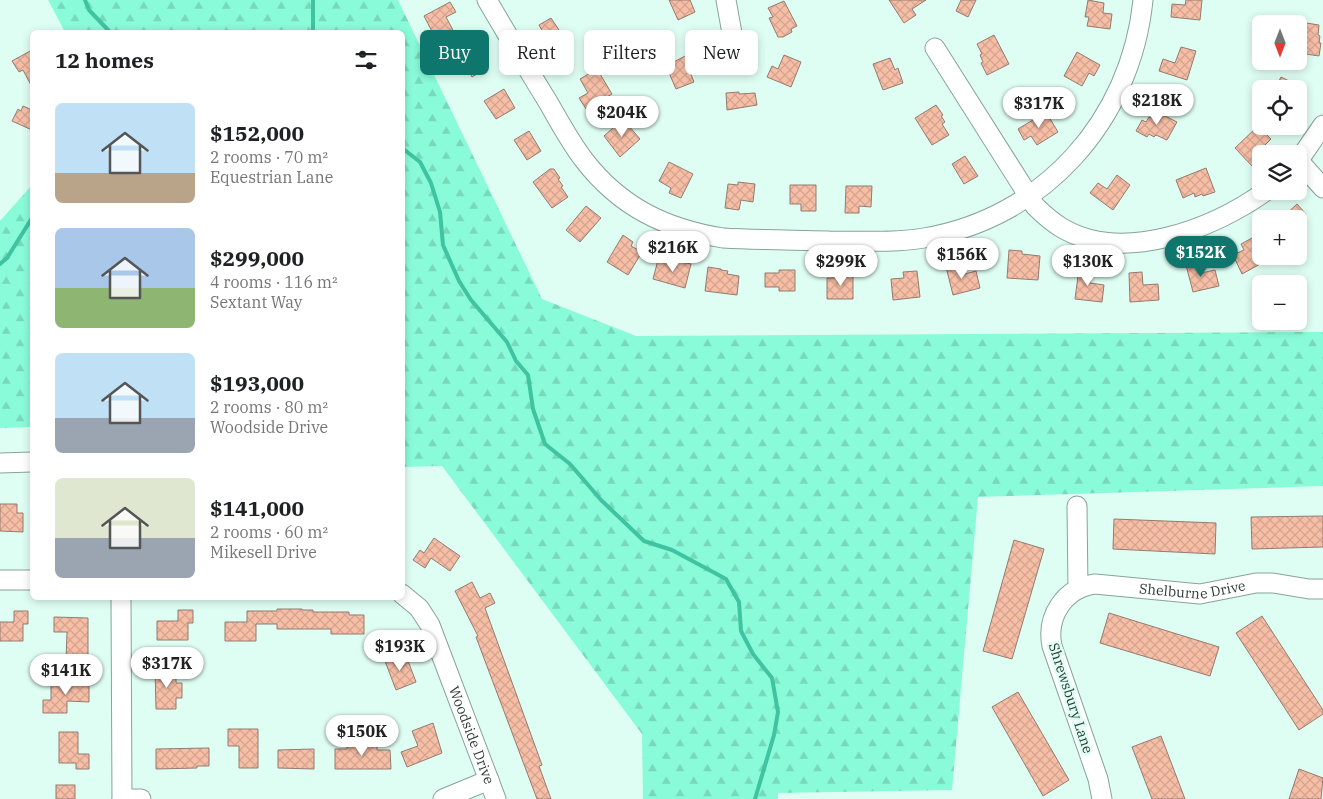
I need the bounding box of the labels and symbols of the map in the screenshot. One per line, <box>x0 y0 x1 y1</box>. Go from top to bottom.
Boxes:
north arrow <box>1252 15 1308 70</box>
pin: $218K <box>1122 84 1192 126</box>
pin: $317K <box>1004 86 1074 129</box>
pin: $204K <box>587 96 657 138</box>
pin: $216K <box>638 230 708 273</box>
pin: $152K <box>1166 236 1236 278</box>
pin: $156K <box>927 238 997 280</box>
pin: $299K <box>806 244 876 287</box>
pin: $130K <box>1053 244 1123 287</box>
street label: Shelburne Drive <box>1138 576 1247 603</box>
pin: $193K <box>365 630 435 672</box>
street label: Shrewsbury Lane <box>1045 640 1097 756</box>
pin: $317K <box>132 646 202 689</box>
pin: $141K <box>31 654 101 696</box>
street label: Woodside Drive <box>445 684 499 787</box>
pin: $150K <box>327 714 397 757</box>

